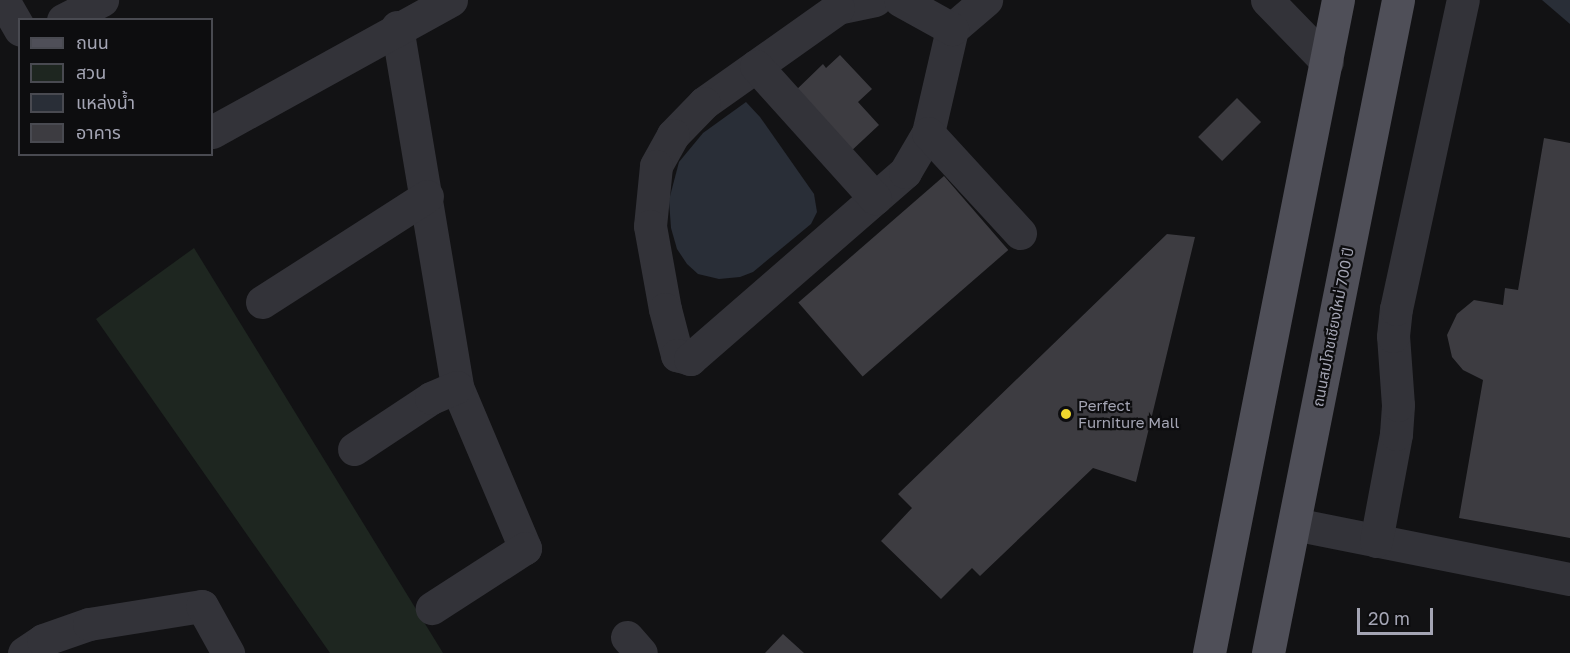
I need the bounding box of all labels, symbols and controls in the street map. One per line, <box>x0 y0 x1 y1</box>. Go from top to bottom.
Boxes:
legend <box>18 18 213 156</box>
text: ถนน <box>76 31 109 53</box>
text: สวน <box>76 61 106 83</box>
text: แหล่งน้ำ <box>76 91 135 113</box>
text: อาคาร <box>76 121 121 143</box>
street label: ถนนสมโภชเชียงใหม่ 700 ปี <box>1309 246 1357 408</box>
place label: Perfect Furniture Mall <box>1078 396 1179 431</box>
marker: Perfect Furniture Mall <box>1059 407 1073 421</box>
scale bar <box>1360 596 1436 634</box>
text: 20 m <box>1368 607 1410 629</box>

